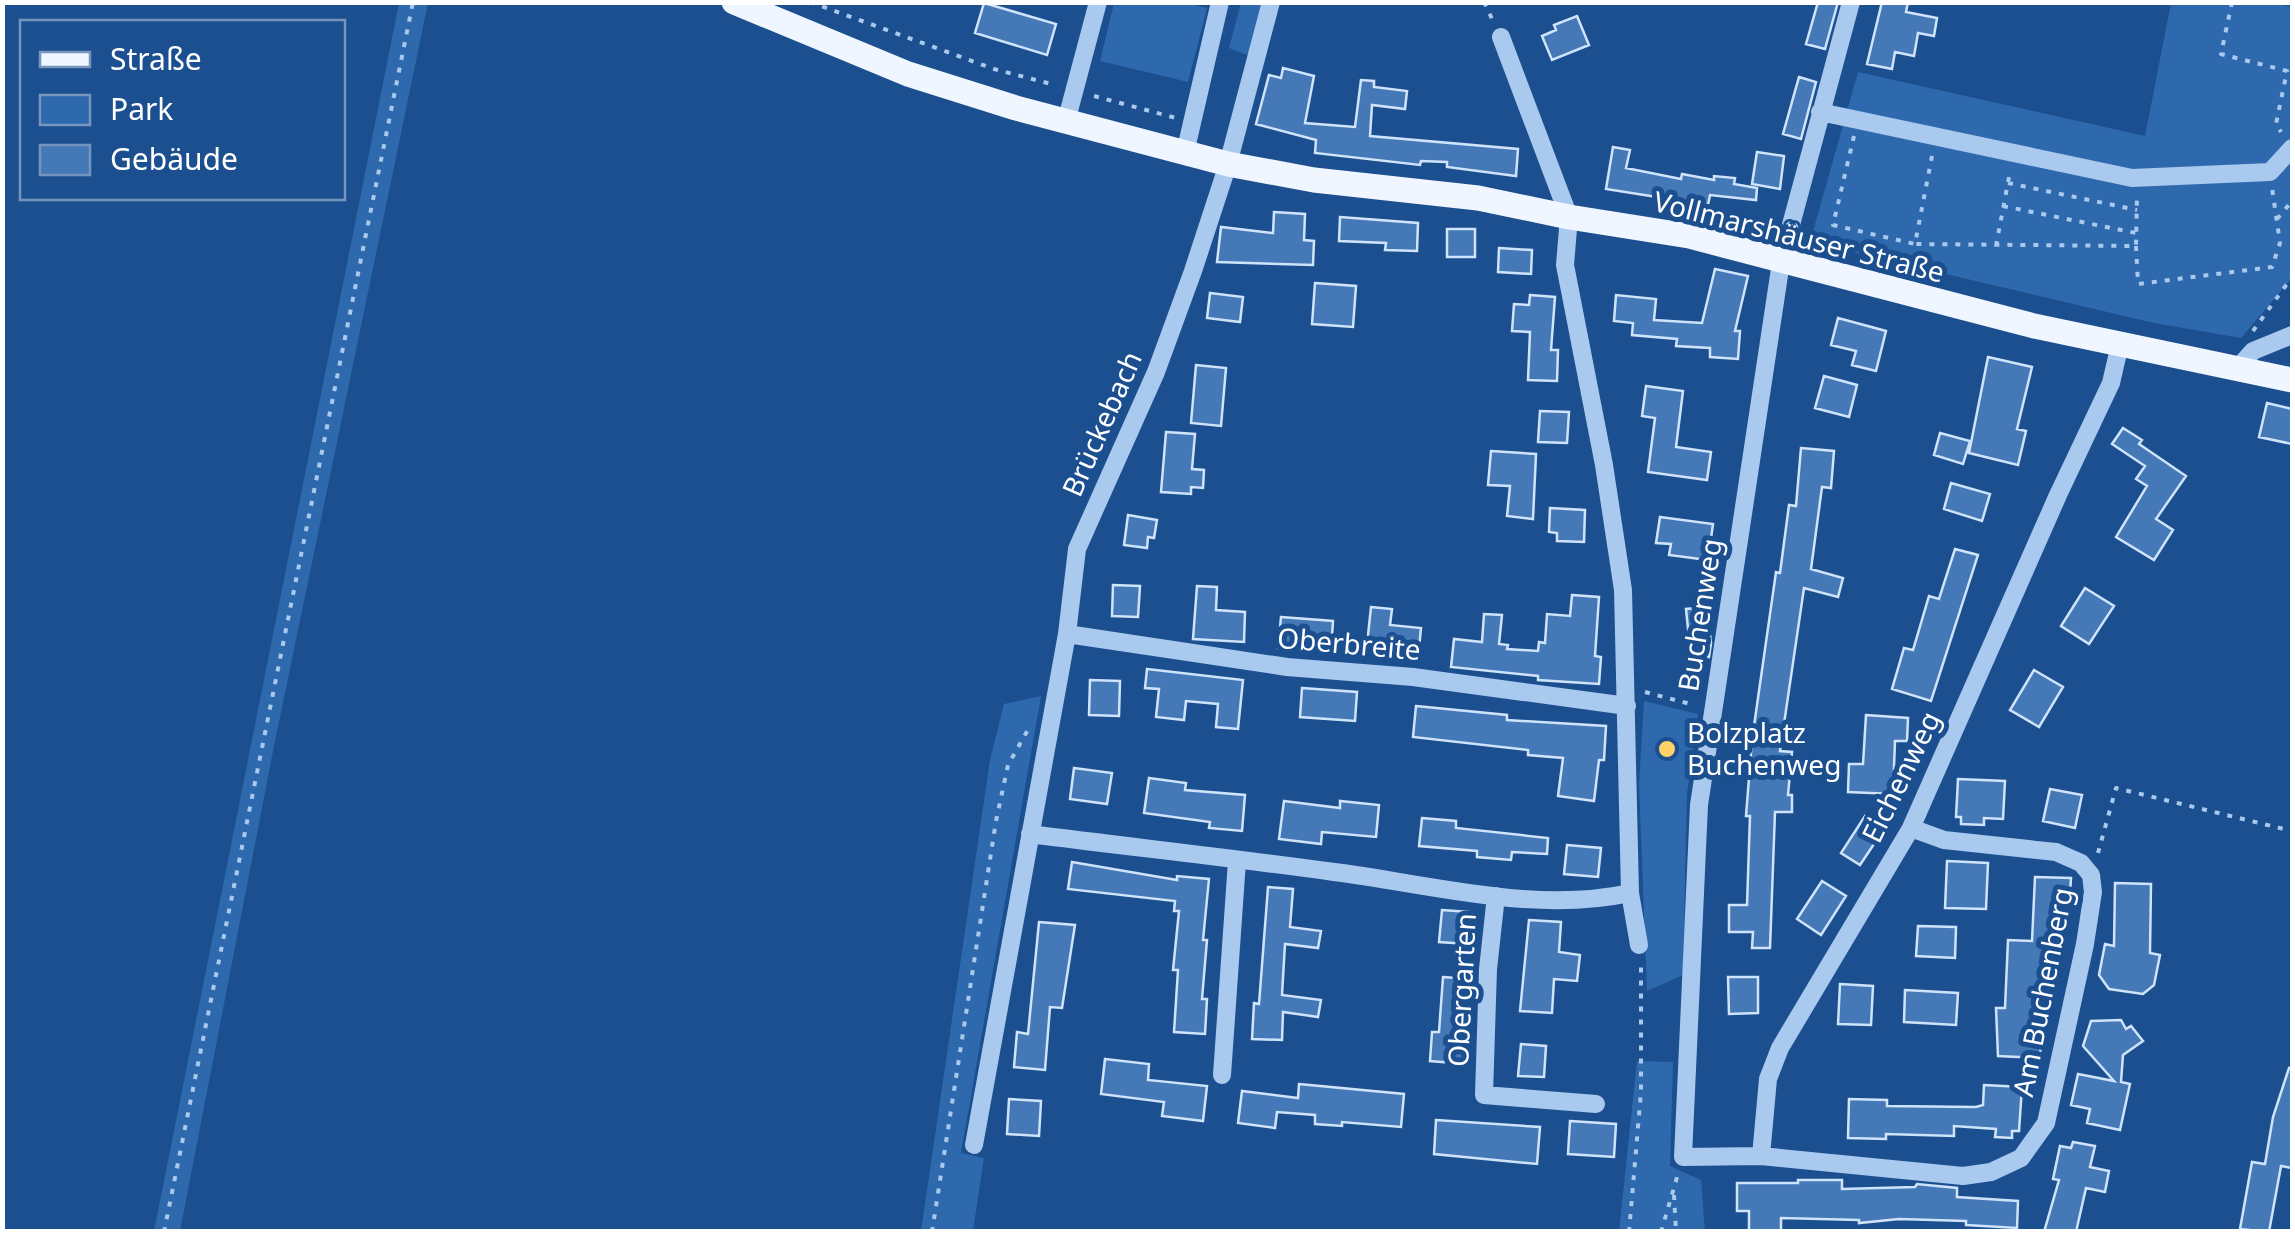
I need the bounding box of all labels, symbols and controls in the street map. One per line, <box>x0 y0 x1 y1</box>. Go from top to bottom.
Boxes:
legend <box>20 20 345 200</box>
text: Straße <box>110 38 202 79</box>
text: Park <box>110 88 173 129</box>
text: Gebäude <box>110 138 238 179</box>
street label: Vollmarshäuser Straße <box>1650 181 1949 291</box>
street label: Brückebach <box>1052 345 1150 502</box>
street label: Buchenweg <box>1668 536 1730 694</box>
street label: Oberbreite <box>1276 618 1422 668</box>
street label: Eichenweg <box>1852 705 1948 849</box>
place label: Bolzplatz Buchenweg <box>1687 713 1841 783</box>
marker: Bolzplatz Buchenweg <box>1656 738 1678 760</box>
street label: Am Buchenberg <box>2003 884 2081 1100</box>
street label: Obergarten <box>1438 912 1484 1068</box>

